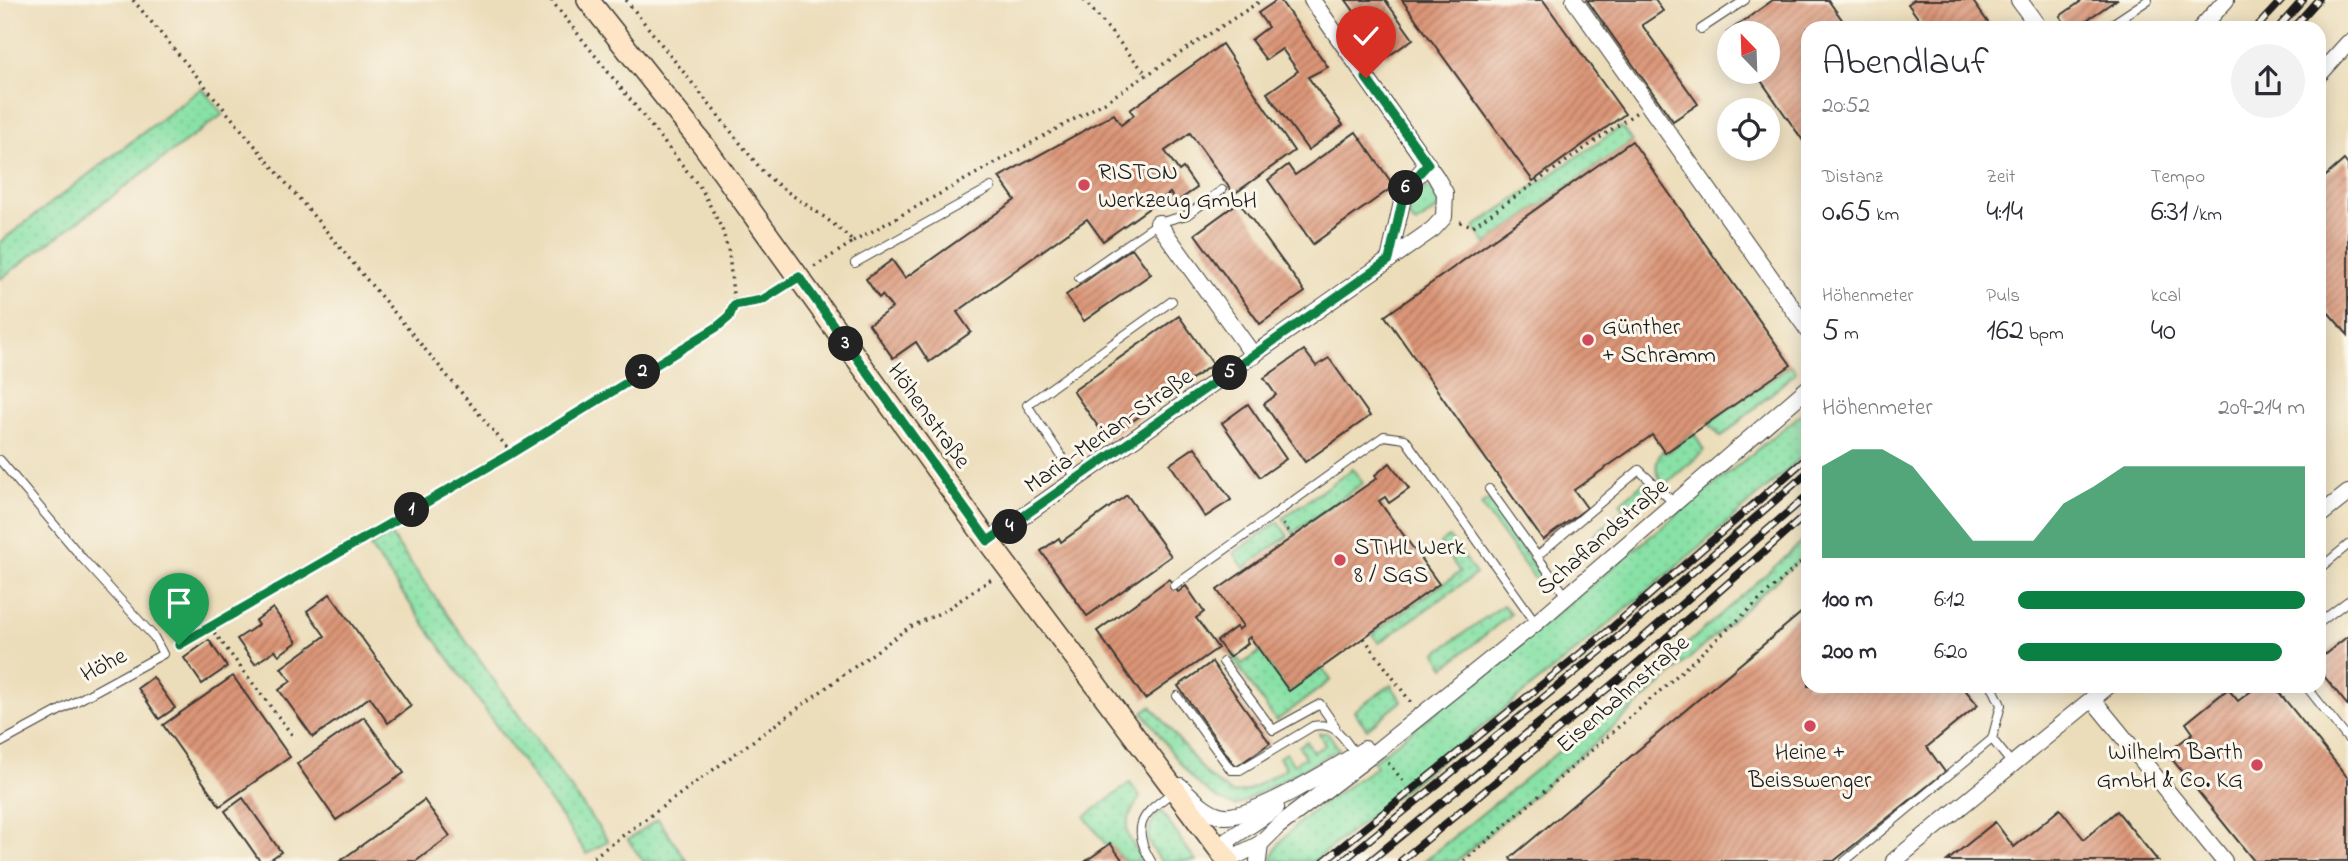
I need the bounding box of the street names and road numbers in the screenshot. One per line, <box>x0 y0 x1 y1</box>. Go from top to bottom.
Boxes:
street label: Höhenstraße <box>877 356 979 477</box>
street label: Maria-Merian-Straße <box>1018 360 1201 504</box>
street label: Schaflandstraße <box>1530 470 1677 605</box>
street label: Eisenbahnstraße <box>1549 627 1698 763</box>
street label: Höhe <box>75 639 134 693</box>

